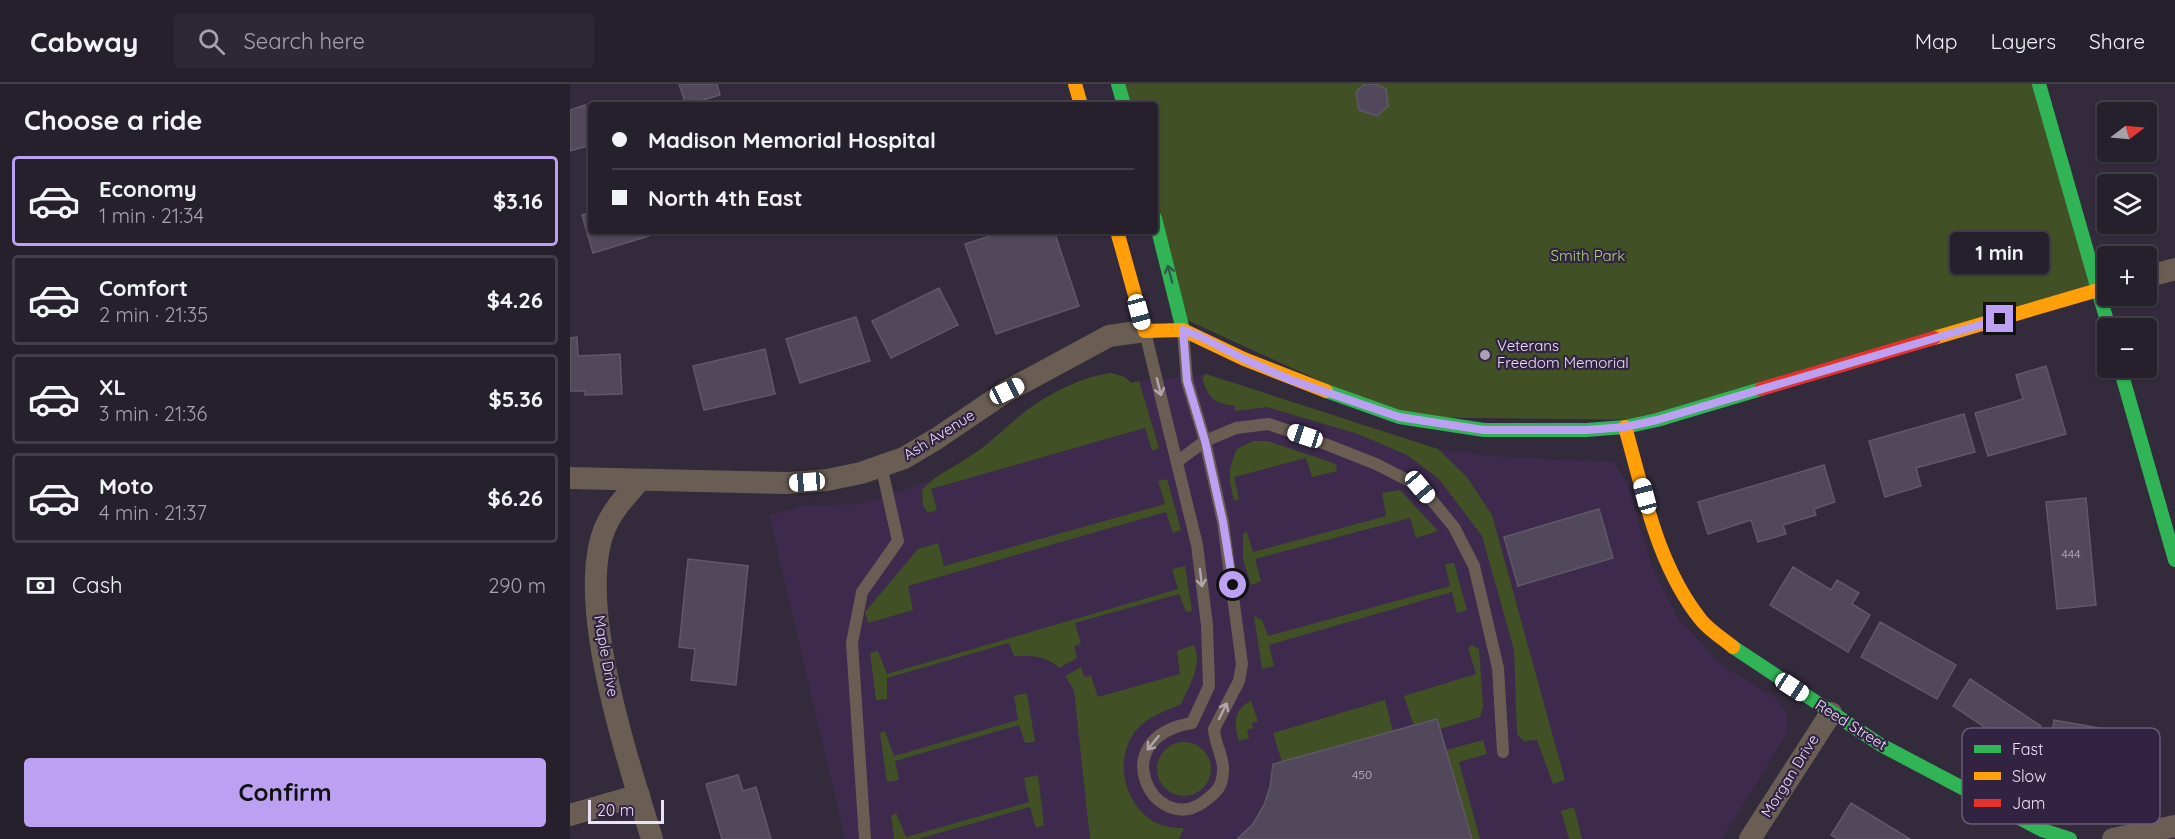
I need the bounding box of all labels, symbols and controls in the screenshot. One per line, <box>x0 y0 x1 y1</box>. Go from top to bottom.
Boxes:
search box <box>174 14 594 68</box>
text: Cabway <box>30 24 138 59</box>
icon: search <box>195 25 228 58</box>
text: Search here <box>243 27 365 55</box>
text: Map <box>1915 28 1958 54</box>
text: Layers <box>1991 28 2056 54</box>
text: Share <box>2089 28 2145 54</box>
north arrow <box>2097 102 2157 162</box>
map controls <box>2097 102 2157 378</box>
text: Choose a ride <box>24 103 202 137</box>
text: Madison Memorial Hospital <box>648 126 936 154</box>
icon: car <box>27 174 81 228</box>
button: layers <box>2097 174 2157 234</box>
text: Economy <box>99 175 197 203</box>
text: North 4th East <box>648 184 803 212</box>
text: $3.16 <box>493 187 543 215</box>
text: 1 min · 21:34 <box>99 203 204 228</box>
callout: 1 min <box>1950 232 2050 274</box>
text: 1 min <box>1975 240 2024 265</box>
park label: Smith Park <box>1551 246 1625 265</box>
button: + <box>2097 246 2157 306</box>
one-way arrow <box>1163 265 1175 284</box>
icon: car <box>27 273 81 327</box>
text: Comfort <box>99 274 188 302</box>
text: $4.26 <box>487 286 543 314</box>
car <box>1126 292 1152 332</box>
text: 2 min · 21:35 <box>99 302 208 327</box>
route end <box>1986 305 2013 332</box>
button: − <box>2097 318 2157 378</box>
place label: Veterans Freedom Memorial <box>1497 336 1629 372</box>
marker: Veterans Freedom Memorial <box>1478 348 1492 362</box>
icon: car <box>27 372 81 426</box>
text: XL <box>99 373 126 401</box>
car <box>987 375 1027 407</box>
one-way arrow <box>1154 377 1166 396</box>
text: $5.36 <box>489 385 543 413</box>
text: 3 min · 21:36 <box>99 401 207 426</box>
street label: Ash Avenue <box>900 405 978 464</box>
car <box>1285 422 1325 450</box>
car <box>1402 467 1438 507</box>
icon: car <box>27 471 81 525</box>
text: Moto <box>99 472 153 500</box>
car <box>788 472 826 492</box>
car <box>1632 476 1658 516</box>
text: $6.26 <box>488 484 543 512</box>
text: 4 min · 21:37 <box>99 500 207 525</box>
house number: 444 <box>2062 546 2080 561</box>
one-way arrow <box>1195 567 1206 587</box>
icon: cash <box>24 569 57 602</box>
text: Cash <box>72 571 123 599</box>
route start <box>1219 571 1246 598</box>
text: 290 m <box>488 573 546 598</box>
street label: Maple Drive <box>590 614 623 698</box>
car <box>1772 670 1812 704</box>
street label: Reed Street <box>1812 695 1891 754</box>
one-way arrow <box>1217 702 1229 720</box>
legend <box>1962 728 2160 824</box>
street label: Morgan Drive <box>1757 731 1823 821</box>
one-way arrow <box>1147 735 1160 751</box>
text: Fast <box>2012 739 2043 759</box>
button: Confirm <box>24 758 546 827</box>
text: Slow <box>2012 766 2046 786</box>
house number: 450 <box>1352 767 1372 782</box>
text: Jam <box>2012 793 2045 813</box>
scale bar <box>588 797 664 824</box>
text: 20 m <box>597 800 634 820</box>

